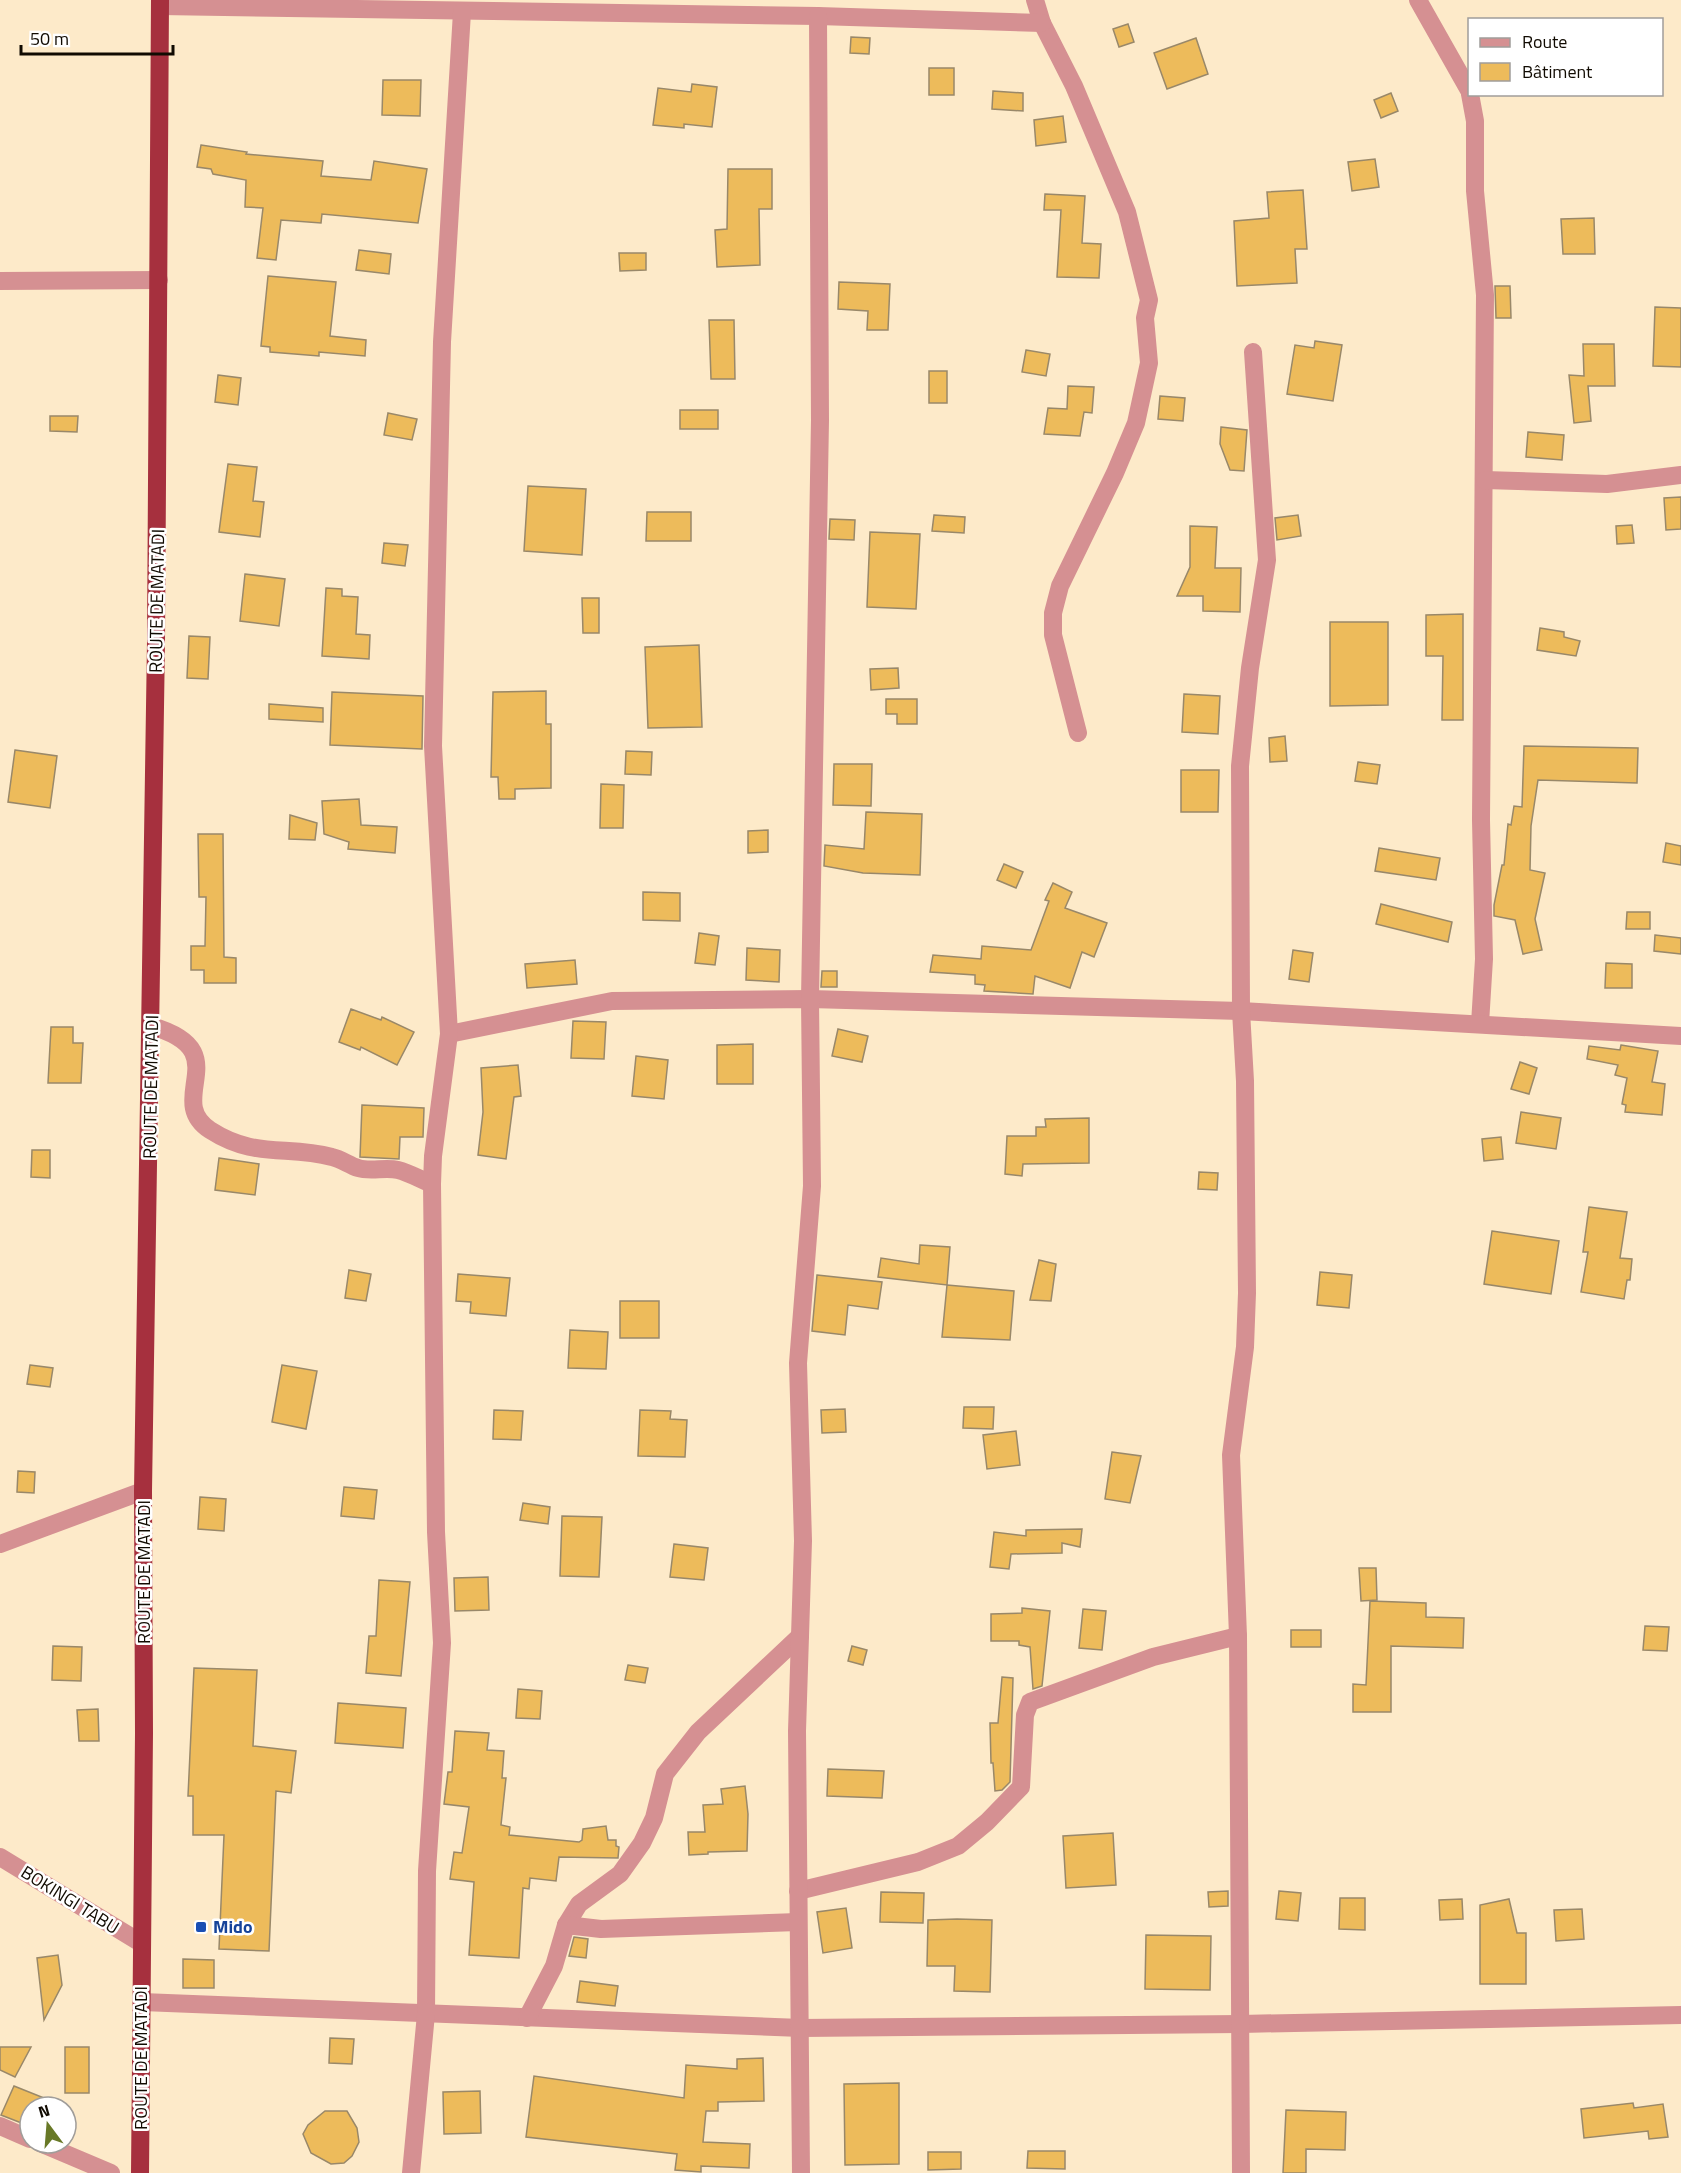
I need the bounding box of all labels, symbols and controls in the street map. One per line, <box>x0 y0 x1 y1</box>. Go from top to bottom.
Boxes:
scale bar <box>21 18 172 56</box>
legend <box>1468 18 1663 96</box>
text: 50 m <box>30 25 69 52</box>
text: Route <box>1522 28 1567 55</box>
text: Bâtiment <box>1522 58 1593 85</box>
street label: ROUTE DE MATADI <box>142 529 171 673</box>
street label: ROUTE DE MATADI <box>136 1015 165 1159</box>
street label: ROUTE DE MATADI <box>130 1500 157 1644</box>
street label: BOKINGI TABU <box>16 1859 125 1941</box>
place label: Mido <box>213 1913 253 1940</box>
marker: Mido <box>194 1920 208 1934</box>
street label: ROUTE DE MATADI <box>127 1986 154 2130</box>
north arrow <box>18 2095 78 2155</box>
text: N <box>35 2098 53 2124</box>

